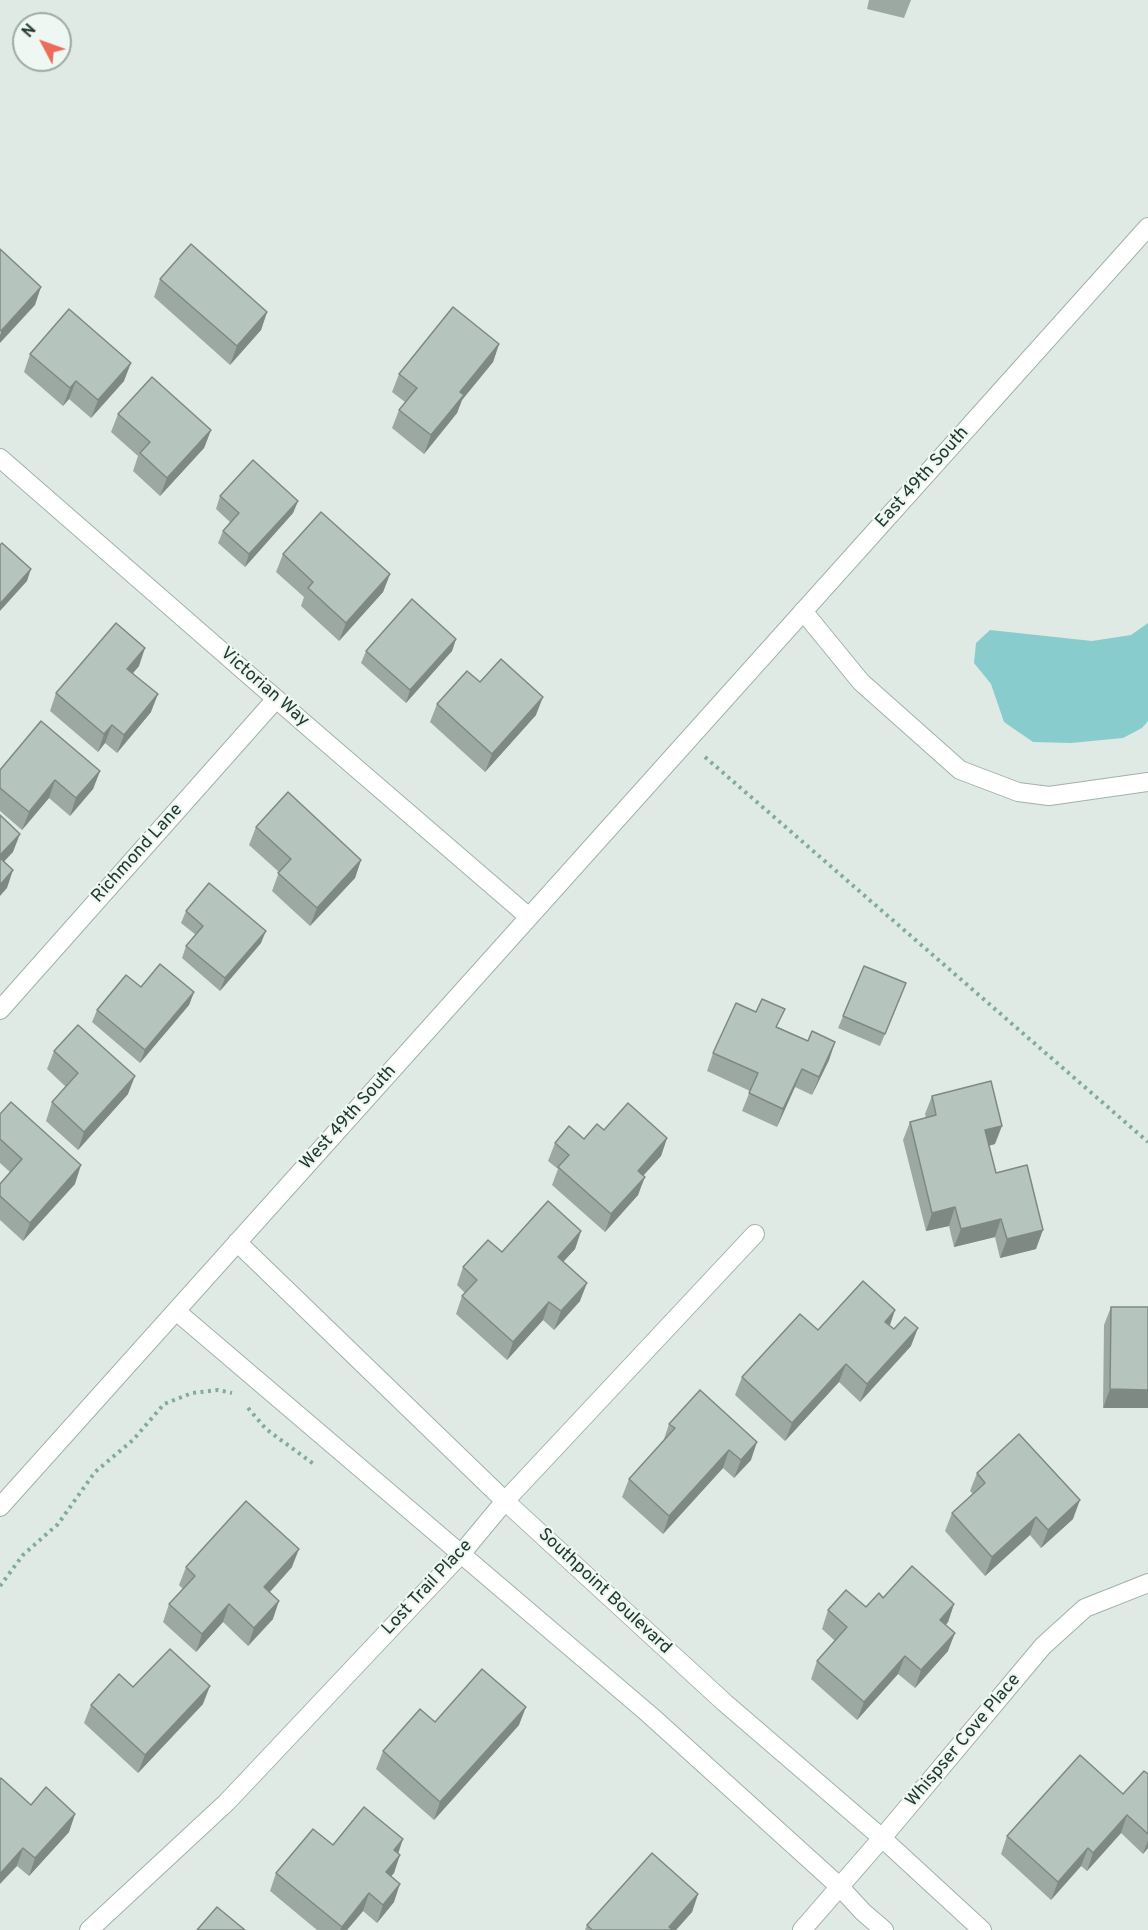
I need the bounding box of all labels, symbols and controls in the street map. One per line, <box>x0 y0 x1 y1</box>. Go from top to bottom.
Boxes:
north arrow <box>12 12 72 72</box>
text: N <box>19 21 41 42</box>
street label: East 49th South <box>872 423 974 533</box>
street label: Victorian Way <box>215 643 313 733</box>
street label: Richmond Lane <box>88 800 188 908</box>
street label: West 49th South <box>296 1061 402 1175</box>
street label: Southpoint Boulevard <box>533 1524 675 1660</box>
street label: Lost Trail Place <box>378 1536 478 1640</box>
street label: Whispser Cove Place <box>902 1670 1026 1812</box>

